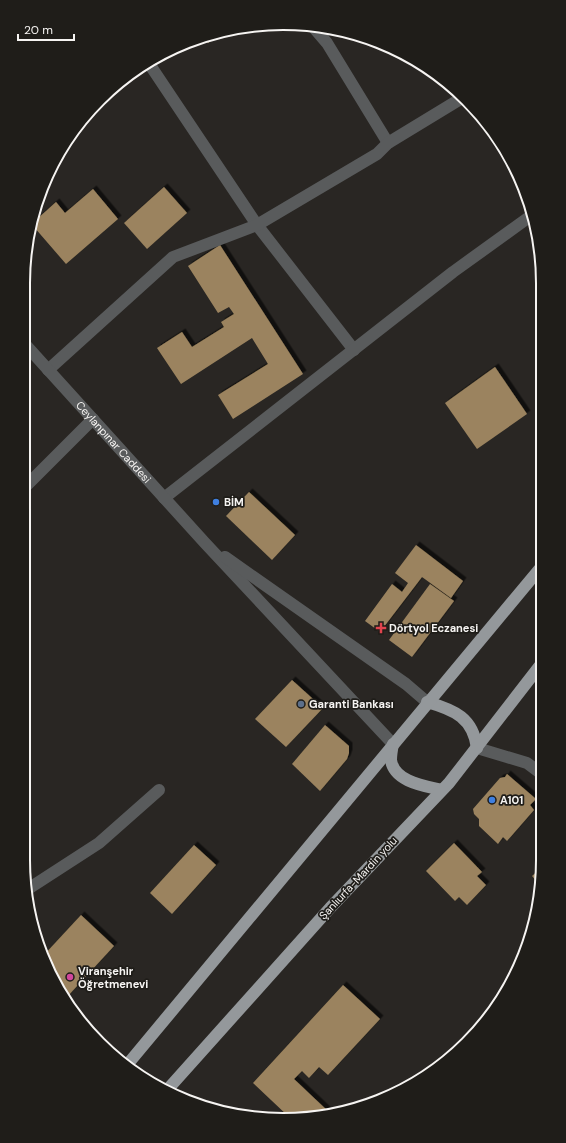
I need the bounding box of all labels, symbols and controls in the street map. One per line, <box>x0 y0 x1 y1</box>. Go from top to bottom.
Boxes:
scale bar <box>18 16 74 42</box>
text: 20 m <box>24 22 53 38</box>
street label: Ceylanpınar Caddesi <box>73 398 154 486</box>
place label: BİM <box>224 495 244 509</box>
marker: BİM <box>211 497 221 507</box>
place label: Dörtyol Eczanesi <box>389 621 478 635</box>
marker: Dörtyol Eczanesi <box>376 623 386 633</box>
place label: Garanti Bankası <box>309 697 394 711</box>
marker: Garanti Bankası <box>296 699 306 709</box>
place label: A101 <box>500 793 523 807</box>
marker: A101 <box>487 795 497 805</box>
street label: Şanlıurfa-Mardin yolu <box>316 834 400 922</box>
place label: Viranşehir Öğretmenevi <box>78 964 148 991</box>
marker: Viranşehir Öğretmenevi <box>65 972 75 982</box>

